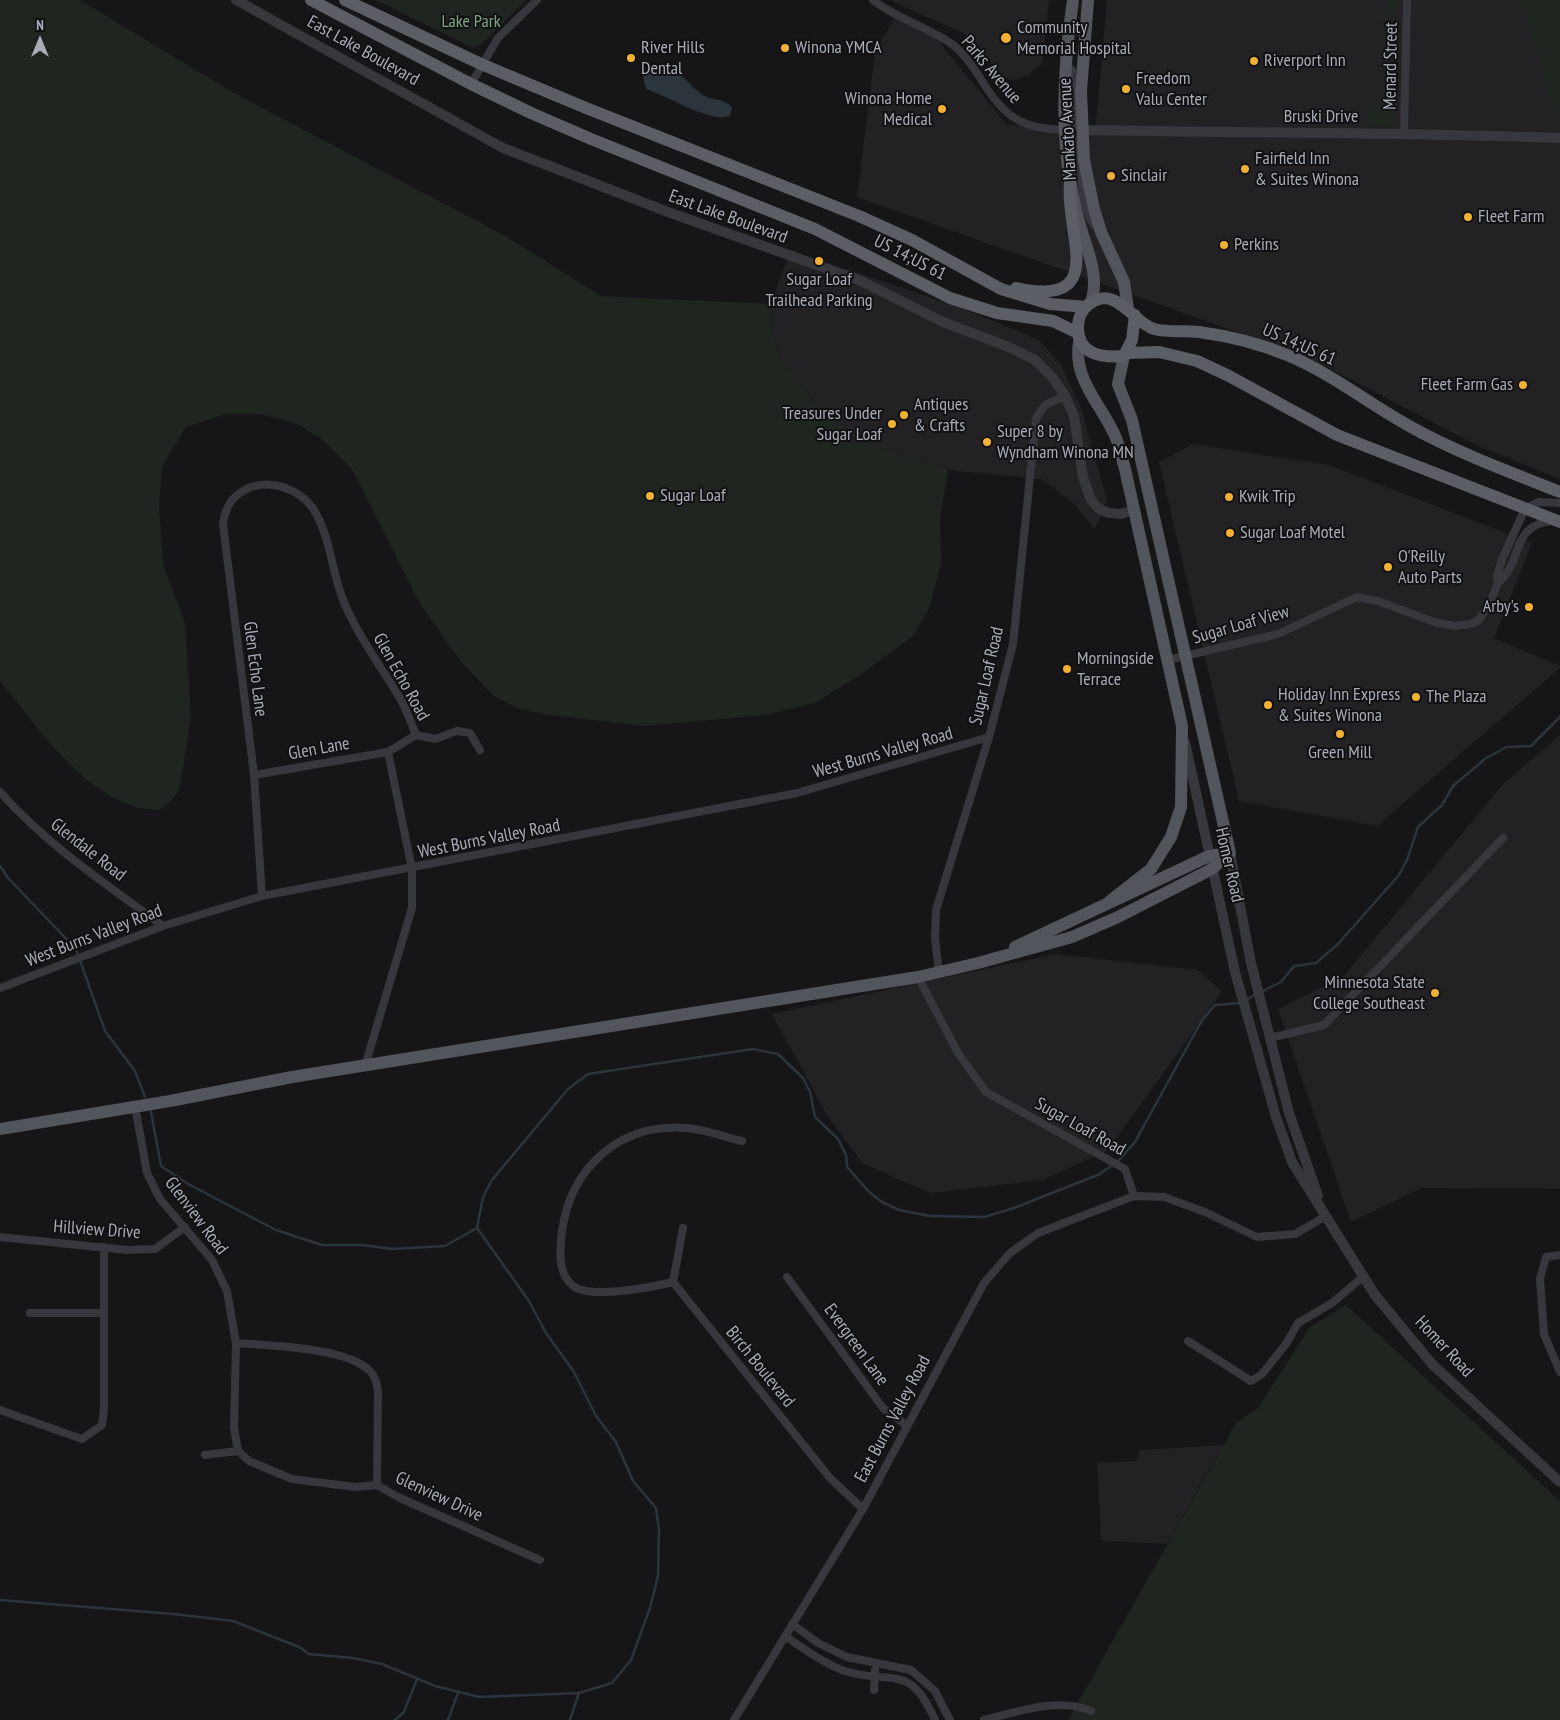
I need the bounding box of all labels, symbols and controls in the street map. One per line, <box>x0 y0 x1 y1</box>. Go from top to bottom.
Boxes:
street label: East Lake Boulevard <box>303 11 423 91</box>
park label: Lake Park <box>441 11 501 33</box>
north arrow <box>15 15 65 65</box>
text: N <box>36 16 44 34</box>
place label: Community Memorial Hospital <box>1017 17 1131 59</box>
street label: Menard Street <box>1379 22 1403 110</box>
marker: Community Memorial Hospital <box>999 31 1013 45</box>
street label: Parks Avenue <box>956 32 1026 108</box>
place label: River Hills Dental <box>641 37 705 80</box>
place label: Winona YMCA <box>795 37 882 59</box>
marker: Winona YMCA <box>779 42 791 54</box>
place label: Riverport Inn <box>1264 50 1346 72</box>
marker: River Hills Dental <box>625 52 637 64</box>
marker: Riverport Inn <box>1248 55 1260 67</box>
place label: Freedom Valu Center <box>1136 68 1207 110</box>
street label: Mankato Avenue <box>1055 77 1081 181</box>
marker: Freedom Valu Center <box>1120 83 1132 95</box>
place label: Winona Home Medical <box>845 88 932 130</box>
marker: Winona Home Medical <box>936 103 948 115</box>
street label: Bruski Drive <box>1284 106 1358 128</box>
place label: Fairfield Inn & Suites Winona <box>1255 148 1359 190</box>
marker: Fairfield Inn & Suites Winona <box>1239 163 1251 175</box>
place label: Sinclair <box>1121 165 1167 187</box>
marker: Sinclair <box>1105 170 1117 182</box>
street label: East Lake Boulevard <box>666 186 790 248</box>
place label: Fleet Farm <box>1478 206 1544 228</box>
marker: Fleet Farm <box>1462 211 1474 223</box>
street label: US 14;US 61 <box>870 231 950 285</box>
place label: Perkins <box>1234 234 1279 256</box>
marker: Perkins <box>1218 239 1230 251</box>
marker: Sugar Loaf Trailhead Parking <box>813 255 825 267</box>
place label: Sugar Loaf Trailhead Parking <box>765 269 873 312</box>
street label: US 14;US 61 <box>1259 319 1339 371</box>
place label: Fleet Farm Gas <box>1421 374 1513 396</box>
marker: Fleet Farm Gas <box>1517 379 1529 391</box>
place label: Antiques & Crafts <box>914 394 968 436</box>
place label: Treasures Under Sugar Loaf <box>782 403 882 446</box>
marker: Antiques & Crafts <box>898 409 910 421</box>
marker: Treasures Under Sugar Loaf <box>886 418 898 430</box>
place label: Super 8 by Wyndham Winona MN <box>997 421 1134 464</box>
marker: Super 8 by Wyndham Winona MN <box>981 436 993 448</box>
place label: Sugar Loaf <box>660 485 726 507</box>
place label: Kwik Trip <box>1239 486 1296 508</box>
marker: Sugar Loaf <box>644 490 656 502</box>
marker: Kwik Trip <box>1223 491 1235 503</box>
place label: Sugar Loaf Motel <box>1240 522 1345 544</box>
marker: Sugar Loaf Motel <box>1224 527 1236 539</box>
place label: O'Reilly Auto Parts <box>1398 546 1462 588</box>
marker: O'Reilly Auto Parts <box>1382 561 1394 573</box>
place label: Arby's <box>1483 596 1519 618</box>
street label: Sugar Loaf View <box>1190 601 1292 649</box>
marker: Arby's <box>1523 601 1535 613</box>
street label: Glen Echo Lane <box>238 620 272 718</box>
street label: Sugar Loaf Road <box>965 625 1009 727</box>
street label: Glen Echo Road <box>368 630 434 724</box>
place label: Morningside Terrace <box>1077 648 1154 691</box>
marker: Morningside Terrace <box>1061 663 1073 675</box>
place label: Holiday Inn Express & Suites Winona <box>1278 684 1400 726</box>
place label: The Plaza <box>1426 686 1486 708</box>
marker: The Plaza <box>1410 691 1422 703</box>
marker: Holiday Inn Express & Suites Winona <box>1262 699 1274 711</box>
street label: West Burns Valley Road <box>811 723 955 783</box>
marker: Green Mill <box>1334 728 1346 740</box>
street label: Glen Lane <box>287 733 351 765</box>
place label: Green Mill <box>1308 742 1372 764</box>
street label: Glendale Road <box>46 814 130 886</box>
street label: West Burns Valley Road <box>416 815 562 863</box>
street label: Homer Road <box>1210 826 1248 904</box>
street label: West Burns Valley Road <box>23 900 165 972</box>
place label: Minnesota State College Southeast <box>1313 972 1425 1014</box>
marker: Minnesota State College Southeast <box>1429 987 1441 999</box>
street label: Sugar Loaf Road <box>1031 1093 1129 1161</box>
street label: Glenview Road <box>160 1173 232 1259</box>
street label: Hillview Drive <box>53 1216 141 1244</box>
street label: Evergreen Lane <box>819 1300 893 1390</box>
street label: Homer Road <box>1410 1312 1478 1382</box>
street label: Birch Boulevard <box>721 1322 799 1412</box>
street label: East Burns Valley Road <box>851 1352 935 1486</box>
street label: Glenview Drive <box>392 1467 486 1527</box>

